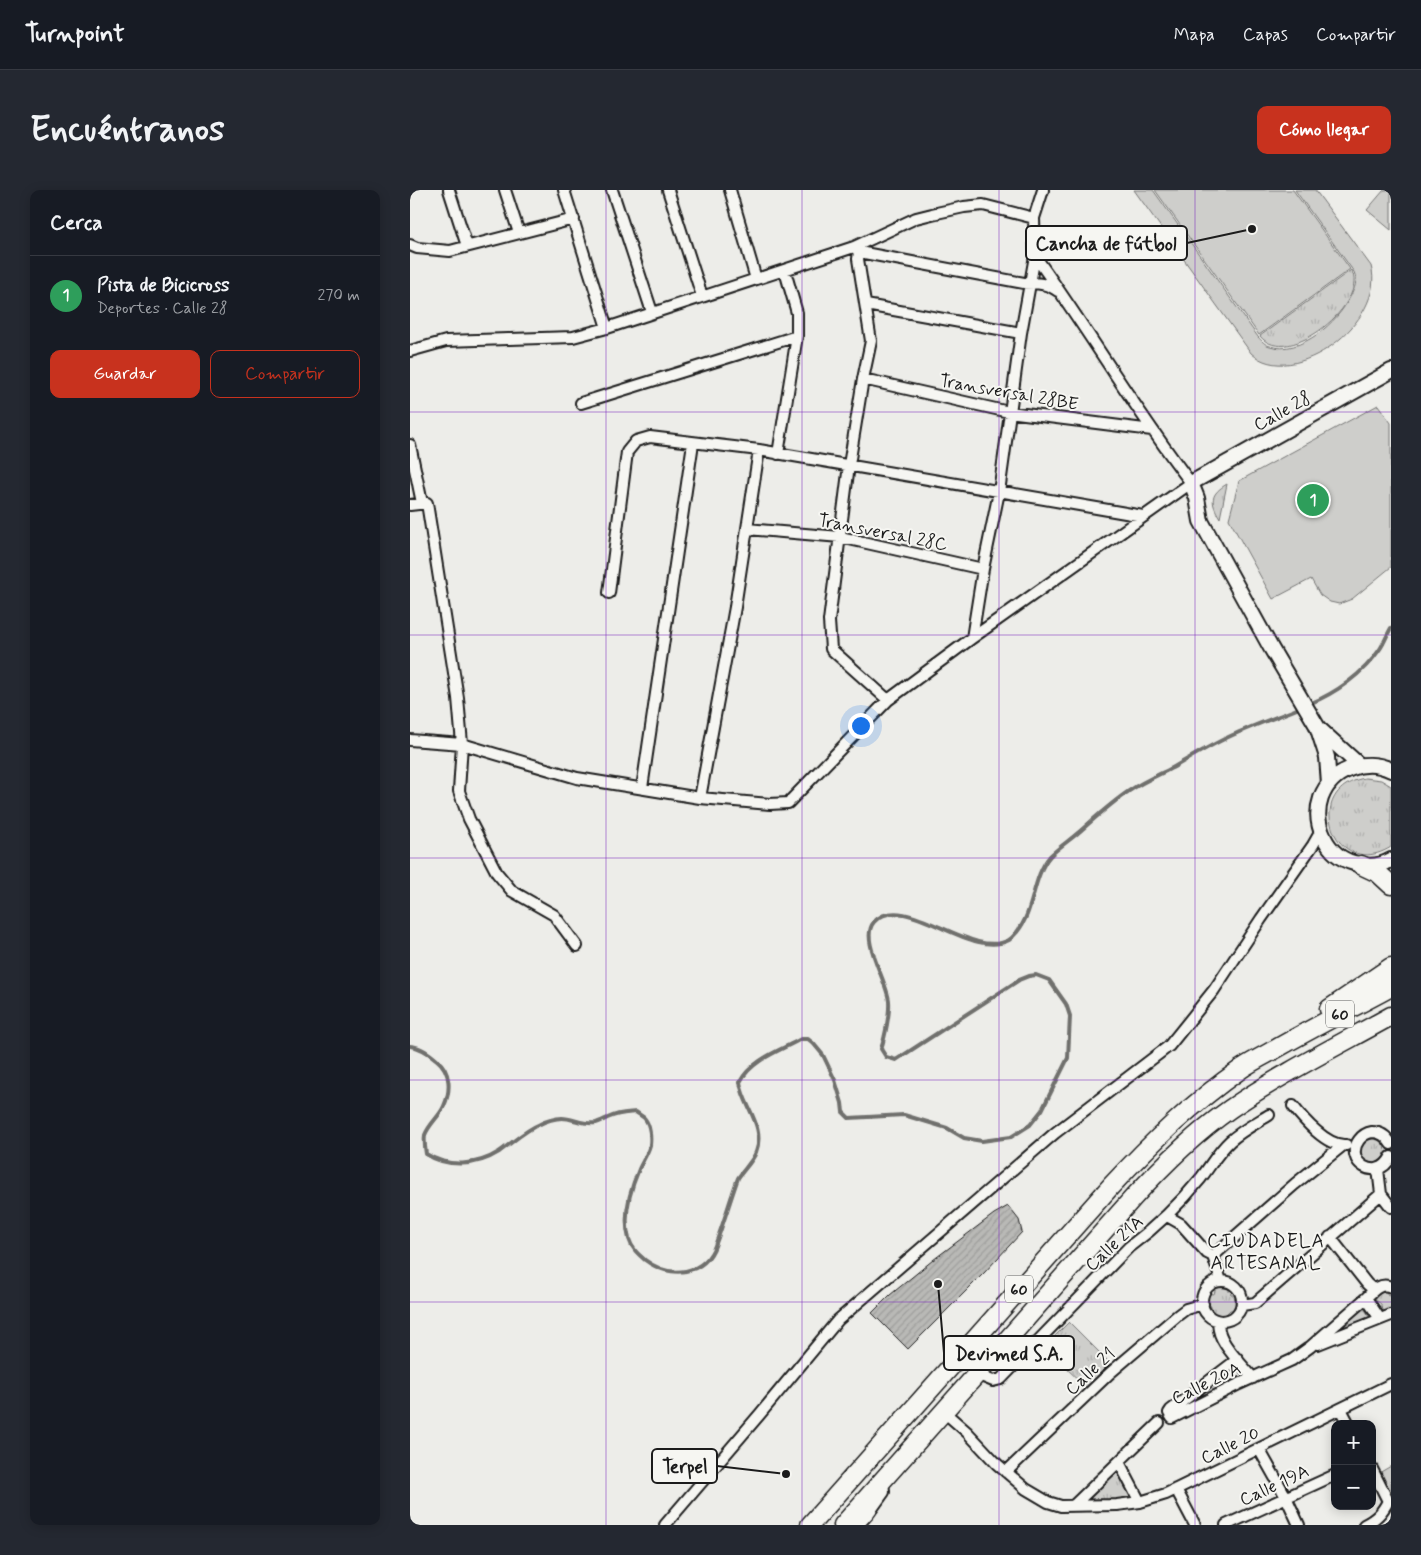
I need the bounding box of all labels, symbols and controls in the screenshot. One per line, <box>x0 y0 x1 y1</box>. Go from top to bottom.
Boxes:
text: Turnpoint <box>25 19 125 50</box>
text: Mapa <box>1174 23 1215 47</box>
text: Capas <box>1243 23 1288 47</box>
text: Compartir <box>1316 23 1396 47</box>
button: Cómo llegar <box>1257 106 1391 154</box>
text: Encuéntranos <box>30 107 225 153</box>
text: Cerca <box>50 209 103 237</box>
callout: Cancha de fútbol <box>1026 226 1187 260</box>
text: Cancha de fútbol <box>1035 232 1177 257</box>
text: Pista de Bicicross <box>97 273 230 298</box>
text: 1 <box>62 285 70 306</box>
text: 270 m <box>317 285 360 306</box>
text: Deportes · Calle 28 <box>97 298 228 319</box>
button: Guardar <box>50 350 200 398</box>
button: Compartir <box>210 350 360 398</box>
street label: Transversal 28BE <box>937 369 1080 417</box>
street label: Calle 28 <box>1249 386 1316 437</box>
pin: 1 <box>1297 481 1329 519</box>
street label: Transversal 28C <box>816 509 950 557</box>
your location <box>848 713 874 739</box>
road number: 60 <box>1326 1001 1354 1028</box>
street label: Calle 21A <box>1080 1210 1149 1277</box>
district label: CIUDADELA ARTESANAL <box>1207 1229 1325 1276</box>
road number: 60 <box>1005 1276 1033 1302</box>
callout: Devimed S.A. <box>944 1336 1074 1370</box>
text: Devimed S.A. <box>955 1342 1063 1367</box>
street label: Calle 21 <box>1061 1342 1121 1401</box>
street label: Calle 20A <box>1168 1357 1245 1411</box>
map controls <box>1331 1420 1376 1510</box>
button: + <box>1331 1420 1376 1465</box>
street label: Calle 20 <box>1197 1421 1264 1470</box>
callout: Terpel <box>652 1449 717 1483</box>
text: Terpel <box>662 1455 708 1480</box>
street label: Calle 19A <box>1236 1459 1313 1512</box>
button: − <box>1331 1465 1376 1510</box>

